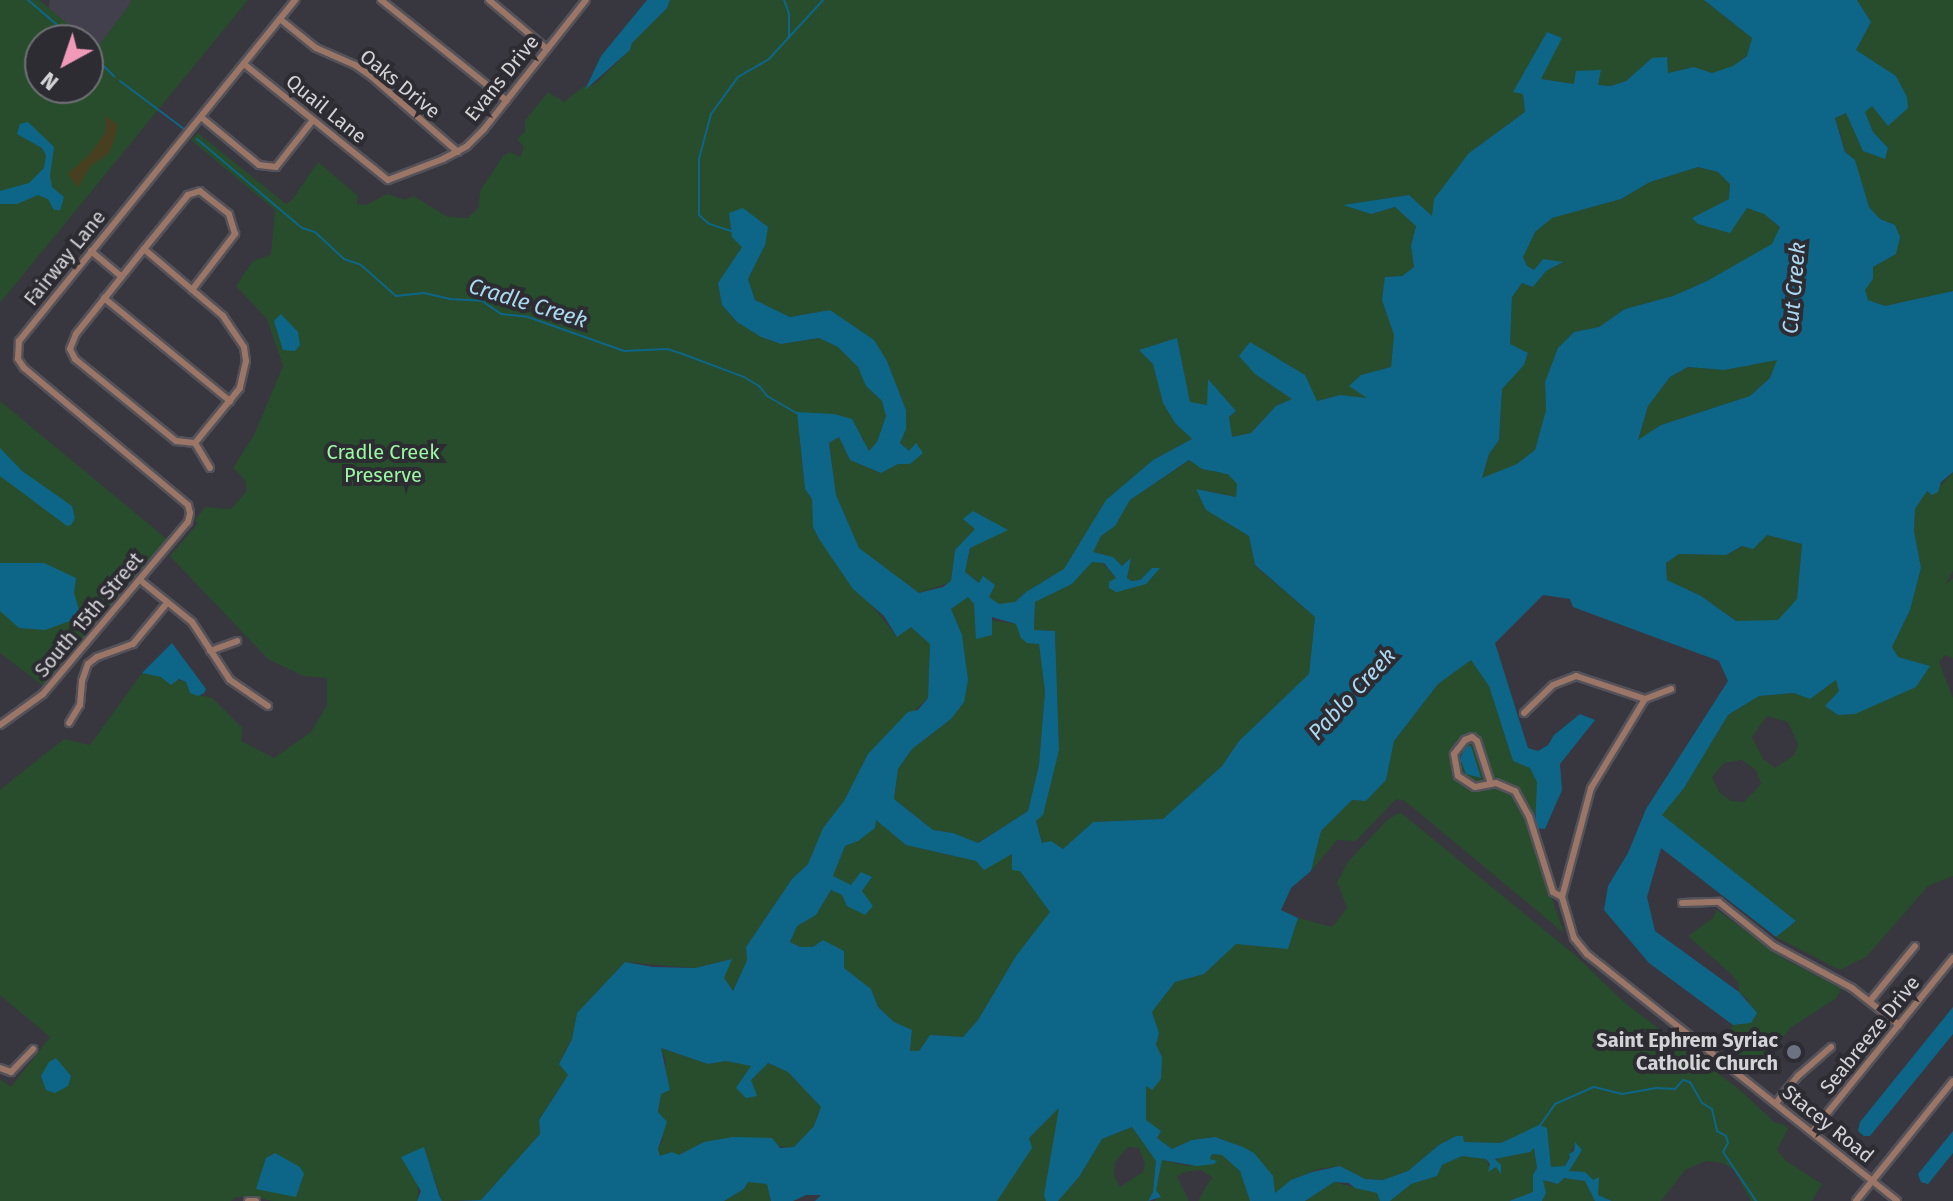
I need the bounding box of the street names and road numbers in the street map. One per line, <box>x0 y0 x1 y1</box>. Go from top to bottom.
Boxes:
street label: Evans Drive <box>460 30 544 126</box>
street label: Oaks Drive <box>355 44 445 124</box>
street label: Quail Lane <box>281 69 371 149</box>
street label: Fairway Lane <box>19 205 111 311</box>
street label: South 15th Street <box>30 548 148 682</box>
street label: Seabreeze Drive <box>1815 971 1925 1099</box>
street label: Stacey Road <box>1778 1080 1878 1168</box>

